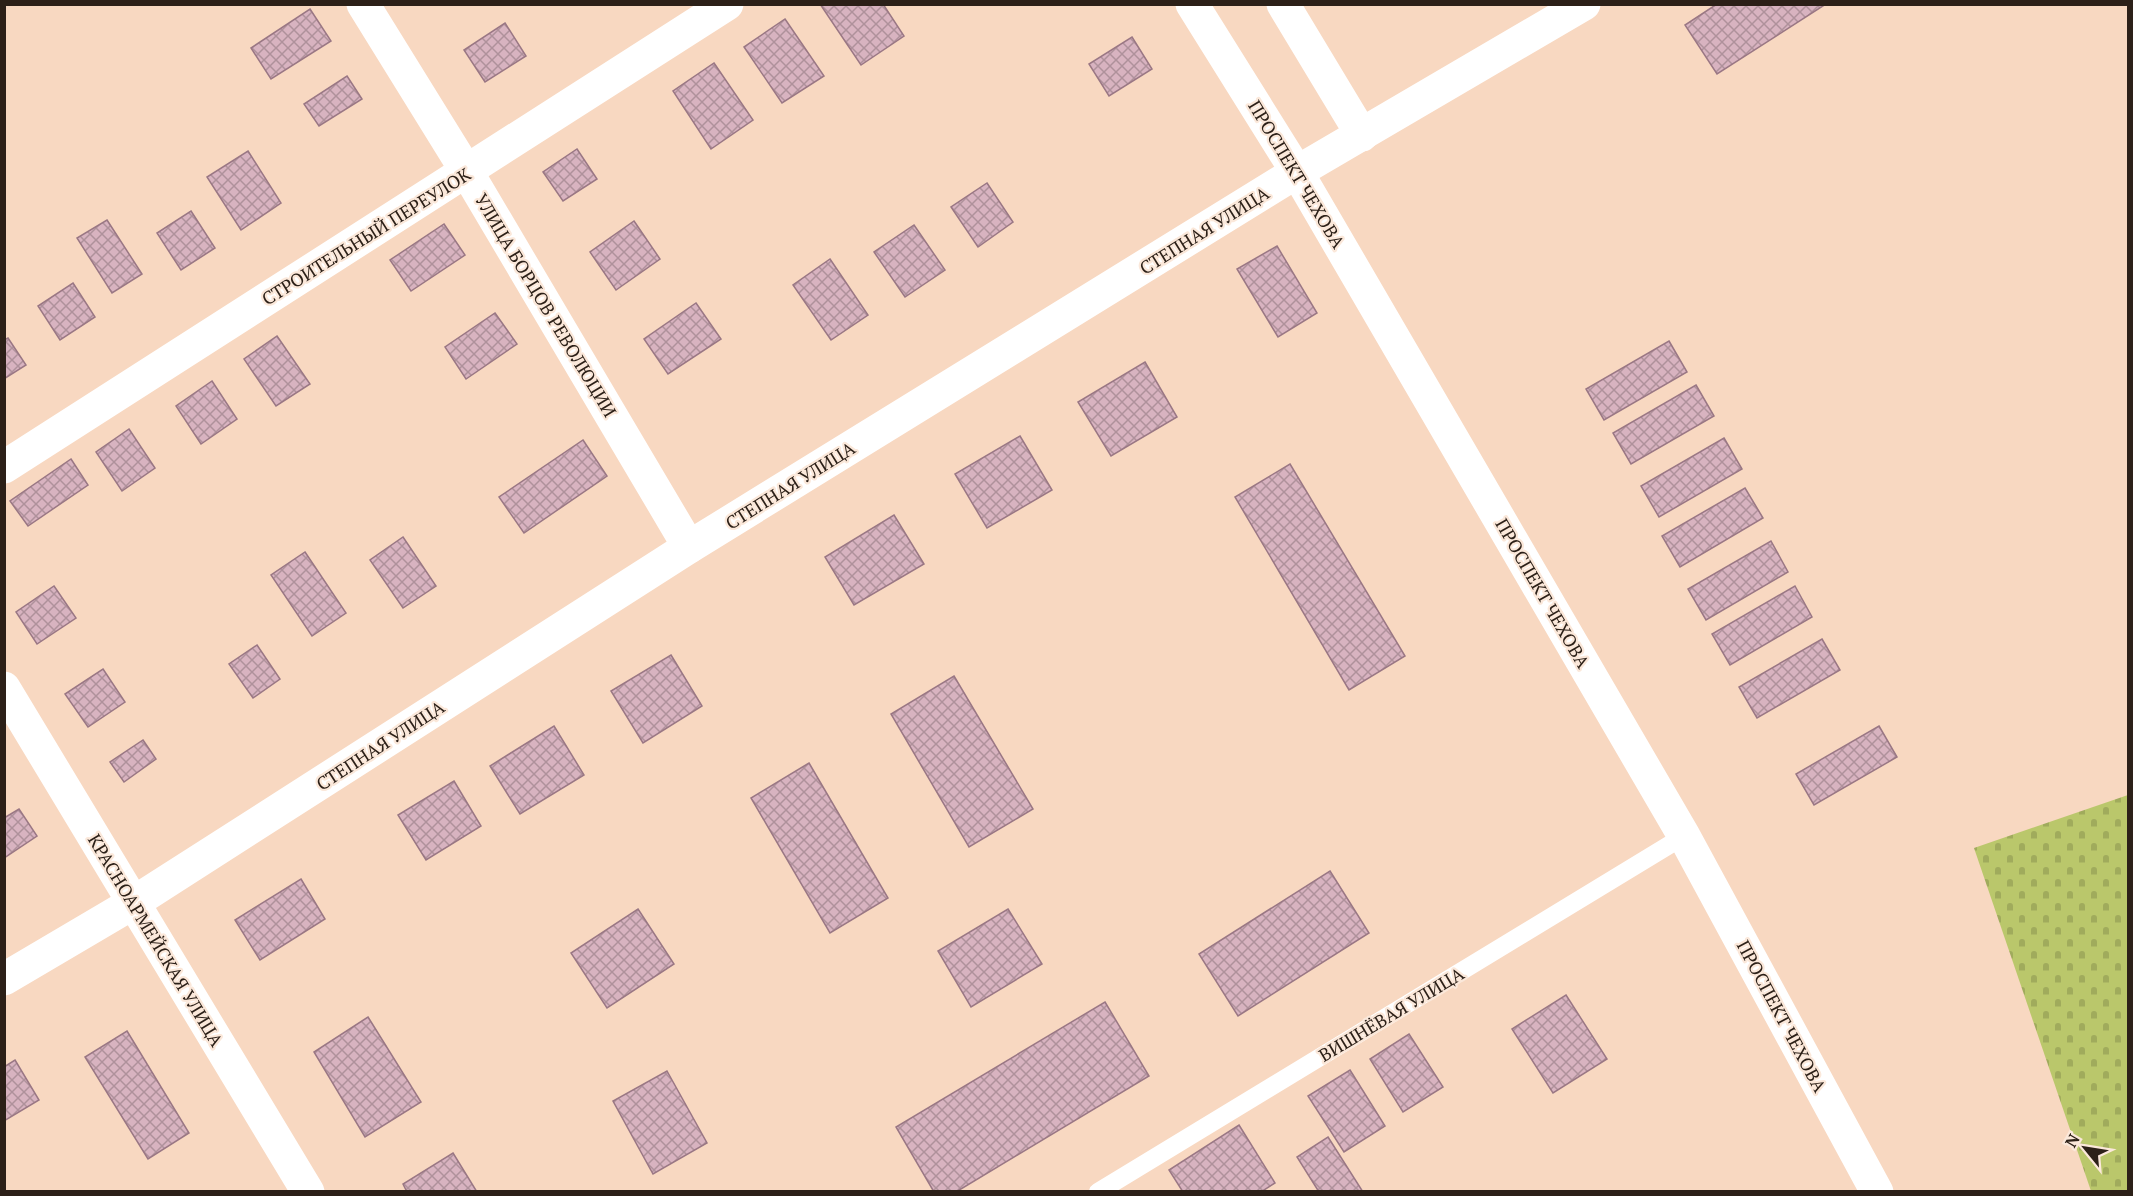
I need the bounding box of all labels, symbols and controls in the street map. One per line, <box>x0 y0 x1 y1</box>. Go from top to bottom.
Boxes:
street label: ПРОСПЕКТ ЧЕХОВА <box>1243 95 1351 253</box>
street label: СТРОИТЕЛЬНЫЙ ПЕРЕУЛОК <box>257 162 475 310</box>
street label: СТЕПНАЯ УЛИЦА <box>1135 180 1274 279</box>
street label: УЛИЦА БОРЦОВ РЕВОЛЮЦИИ <box>470 189 622 421</box>
street label: СТЕПНАЯ УЛИЦА <box>721 435 860 534</box>
street label: ПРОСПЕКТ ЧЕХОВА <box>1490 514 1596 673</box>
street label: СТЕПНАЯ УЛИЦА <box>311 694 449 795</box>
street label: КРАСНОАРМЕЙСКАЯ УЛИЦА <box>83 829 230 1051</box>
street label: ПРОСПЕКТ ЧЕХОВА <box>1732 936 1833 1097</box>
street label: ВИШНЁВАЯ УЛИЦА <box>1314 961 1469 1067</box>
north arrow <box>2055 1118 2115 1178</box>
text: N <box>2059 1130 2085 1151</box>

